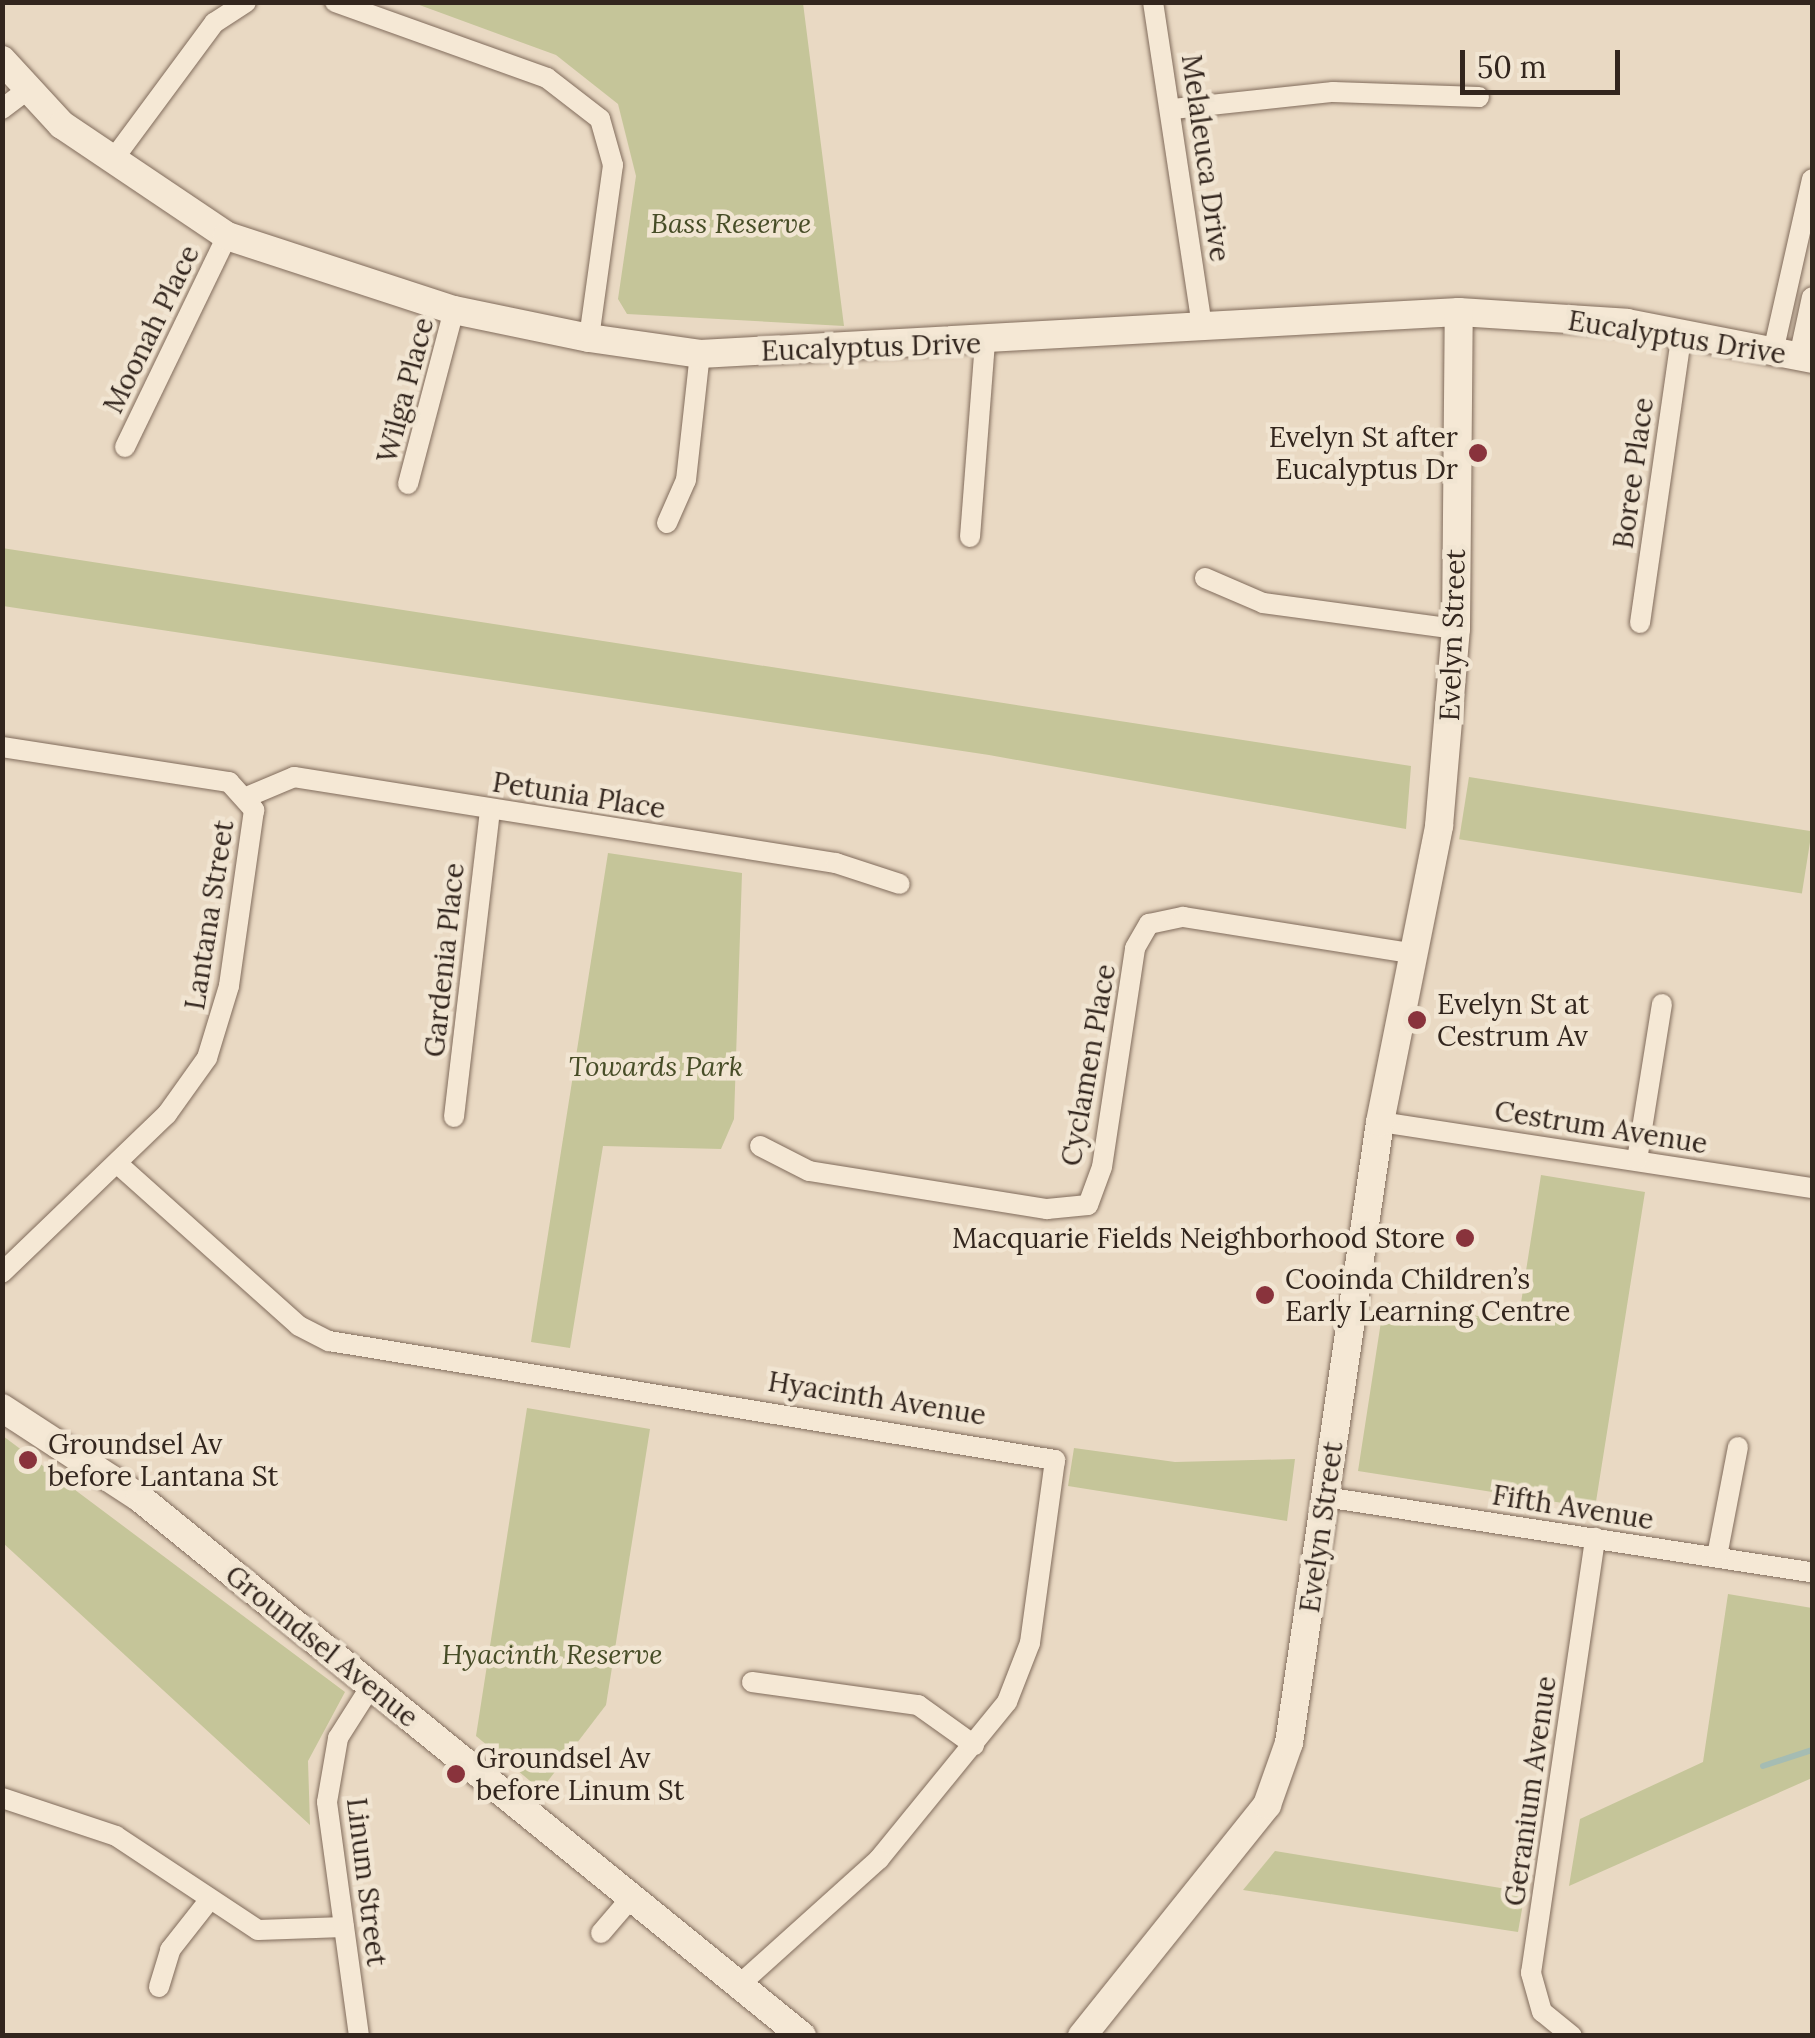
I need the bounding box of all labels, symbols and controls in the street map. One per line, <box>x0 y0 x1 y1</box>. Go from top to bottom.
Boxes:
scale bar <box>1465 30 1625 92</box>
text: 50 m <box>1477 48 1547 86</box>
street label: Melaleuca Drive <box>1175 52 1237 264</box>
park label: Bass Reserve <box>651 206 811 240</box>
street label: Moonah Place <box>96 240 206 418</box>
street label: Eucalyptus Drive <box>1566 303 1788 371</box>
street label: Wilga Place <box>369 314 441 466</box>
street label: Eucalyptus Drive <box>760 326 982 368</box>
street label: Boree Place <box>1606 395 1660 551</box>
place label: Evelyn St after Eucalyptus Dr <box>1269 420 1458 486</box>
marker: Evelyn St after Eucalyptus Dr <box>1467 442 1489 464</box>
street label: Evelyn Street <box>1432 548 1472 722</box>
street label: Petunia Place <box>490 765 668 825</box>
street label: Lantana Street <box>177 818 241 1012</box>
street label: Gardenia Place <box>417 861 471 1059</box>
street label: Cyclamen Place <box>1054 961 1122 1169</box>
place label: Evelyn St at Cestrum Av <box>1437 987 1589 1053</box>
marker: Evelyn St at Cestrum Av <box>1406 1009 1428 1031</box>
park label: Towards Park <box>569 1049 743 1083</box>
street label: Cestrum Avenue <box>1492 1094 1710 1160</box>
place label: Macquarie Fields Neighborhood Store <box>952 1221 1445 1255</box>
marker: Macquarie Fields Neighborhood Store <box>1454 1227 1476 1249</box>
place label: Cooinda Children’s Early Learning Centre <box>1285 1262 1571 1328</box>
marker: Cooinda Children’s Early Learning Centre <box>1254 1284 1276 1306</box>
street label: Hyacinth Avenue <box>766 1364 988 1432</box>
place label: Groundsel Av before Lantana St <box>48 1427 278 1493</box>
street label: Evelyn Street <box>1292 1439 1350 1615</box>
marker: Groundsel Av before Lantana St <box>17 1449 39 1471</box>
street label: Fifth Avenue <box>1490 1478 1656 1536</box>
street label: Groundsel Avenue <box>219 1558 425 1734</box>
park label: Hyacinth Reserve <box>441 1637 663 1671</box>
street label: Geranium Avenue <box>1497 1674 1563 1908</box>
place label: Groundsel Av before Linum St <box>476 1741 684 1807</box>
marker: Groundsel Av before Linum St <box>445 1763 467 1785</box>
street label: Linum Street <box>340 1796 394 1968</box>

